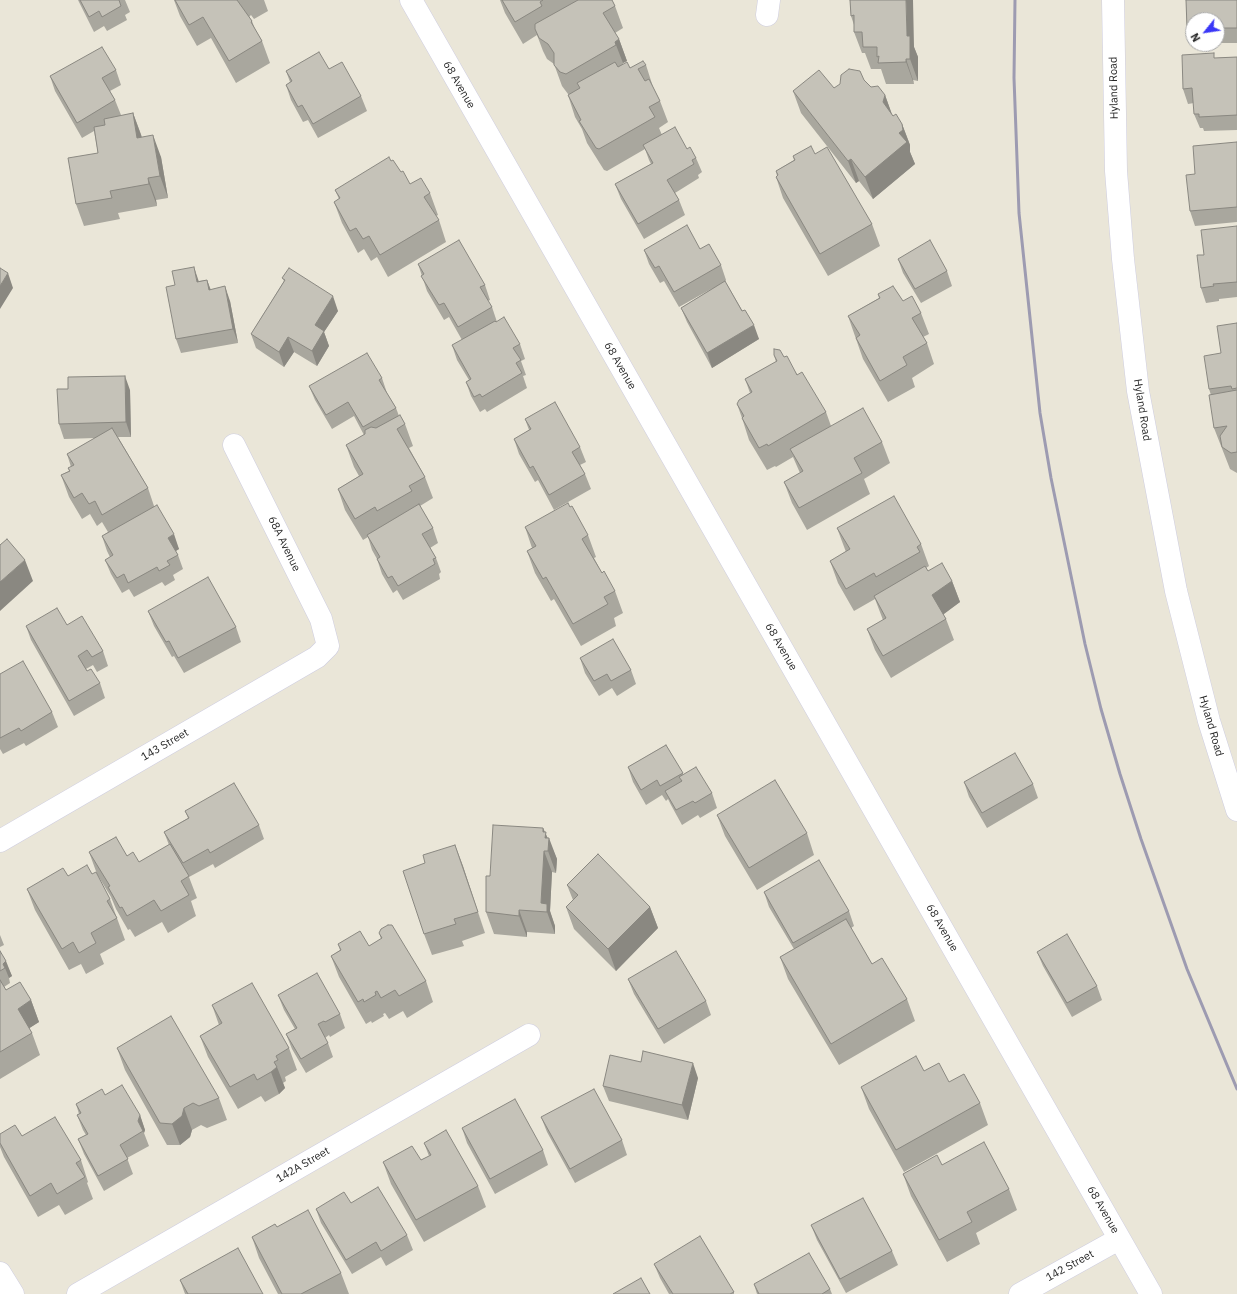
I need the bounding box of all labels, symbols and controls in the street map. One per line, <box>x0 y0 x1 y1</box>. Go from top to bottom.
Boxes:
north arrow <box>1185 12 1225 52</box>
text: N <box>1187 31 1204 44</box>
street label: Hyland Road <box>1107 57 1121 119</box>
street label: 68 Avenue <box>440 59 478 111</box>
street label: 68 Avenue <box>601 340 639 392</box>
street label: Hyland Road <box>1131 378 1153 442</box>
street label: 68A Avenue <box>265 514 303 574</box>
street label: 68 Avenue <box>762 621 800 673</box>
street label: Hyland Road <box>1196 694 1226 758</box>
street label: 143 Street <box>139 726 191 764</box>
street label: 68 Avenue <box>923 902 961 954</box>
street label: 142A Street <box>274 1144 332 1186</box>
street label: 68 Avenue <box>1084 1184 1122 1236</box>
street label: 142 Street <box>1044 1247 1096 1285</box>

